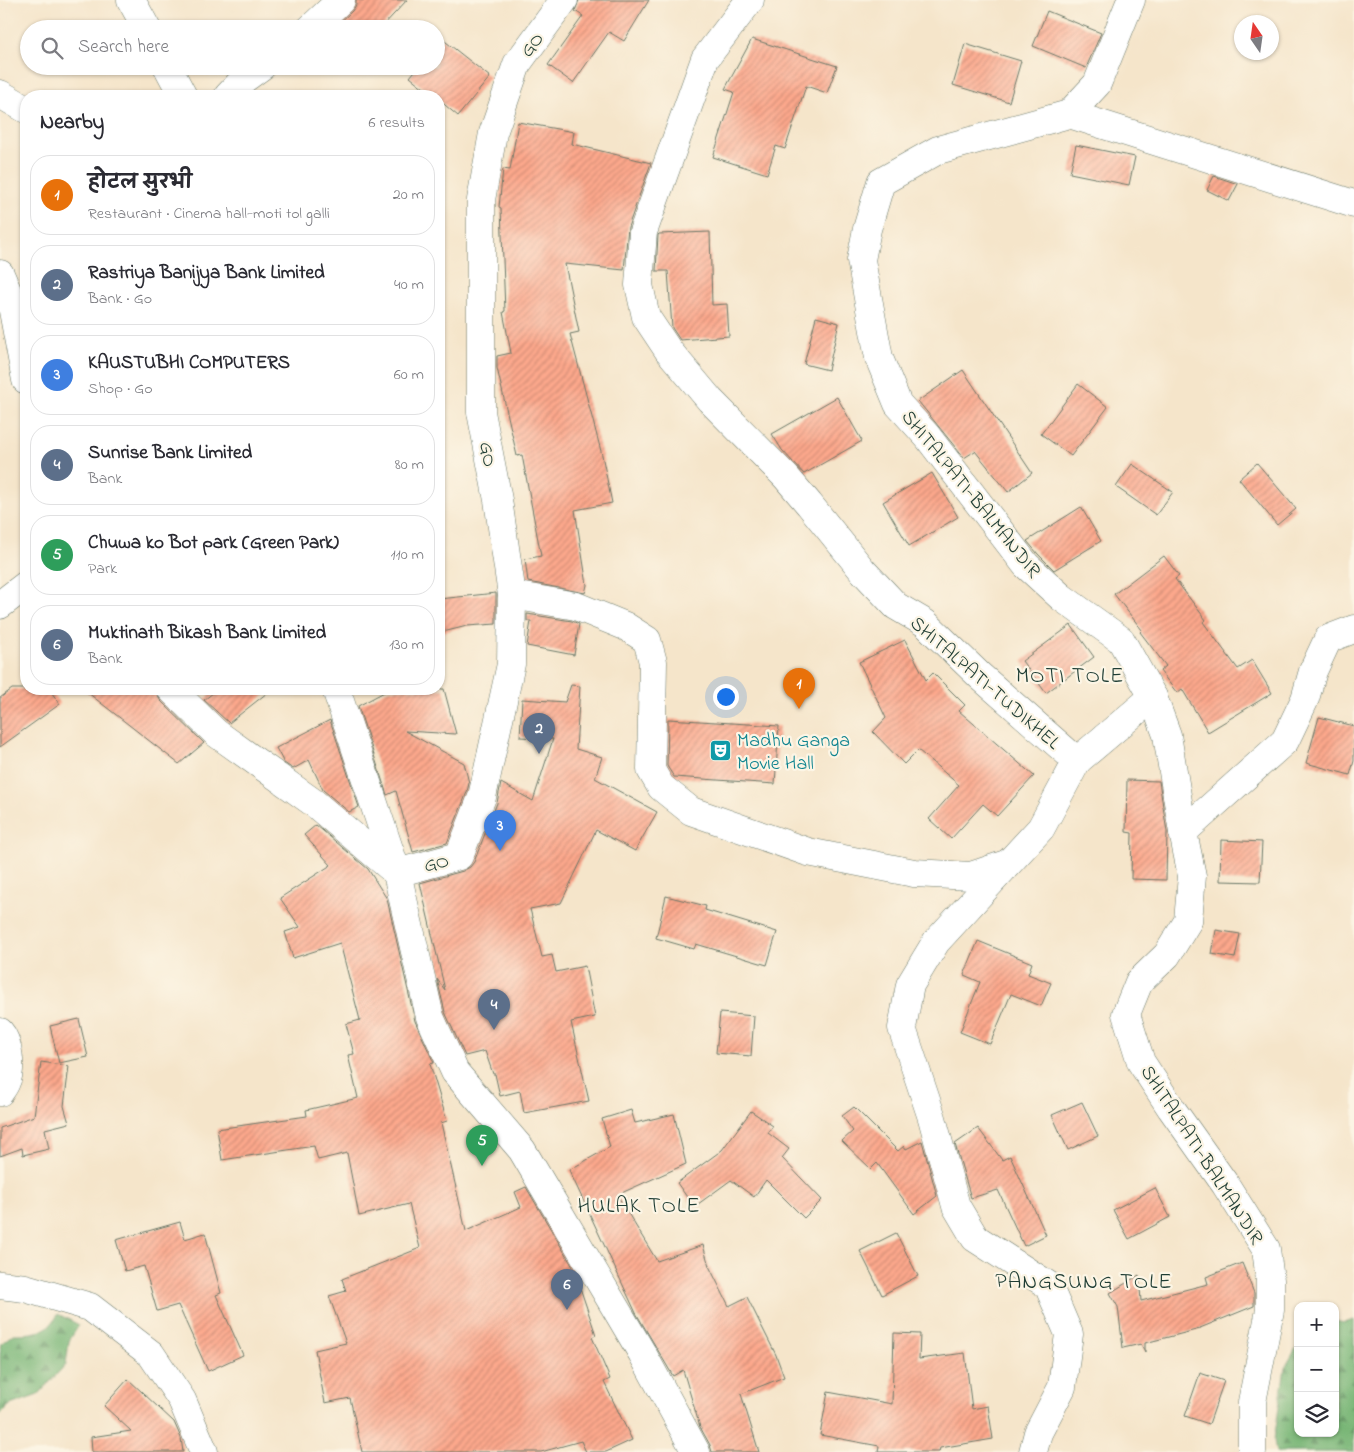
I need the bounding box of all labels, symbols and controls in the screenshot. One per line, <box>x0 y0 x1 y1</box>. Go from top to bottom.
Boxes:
north arrow <box>1234 15 1279 60</box>
search box <box>20 20 445 75</box>
street label: GO <box>514 27 552 64</box>
icon: search <box>38 34 66 62</box>
text: Search here <box>78 34 169 61</box>
text: Nearby <box>40 108 104 138</box>
text: 6 results <box>368 111 425 135</box>
text: होटल सुरभी <box>88 170 192 197</box>
text: 1 <box>54 183 60 207</box>
text: 20 m <box>393 183 424 207</box>
text: Restaurant · Cinema hall-moti tol galli <box>88 202 330 226</box>
text: Rastriya Banijya Bank Limited <box>88 260 325 287</box>
text: 2 <box>53 273 61 297</box>
text: 40 m <box>394 273 424 297</box>
text: Bank · Go <box>88 287 152 311</box>
text: KAUSTUBHI COMPUTERS <box>88 350 290 377</box>
text: 3 <box>54 363 60 387</box>
text: 60 m <box>394 363 424 387</box>
text: Shop · Go <box>88 377 153 401</box>
street label: SHITALPATI-BALMANDIR <box>893 405 1047 585</box>
street label: GO <box>470 439 503 470</box>
text: Sunrise Bank Limited <box>88 440 252 467</box>
text: 4 <box>54 453 60 477</box>
text: 80 m <box>395 453 424 477</box>
text: Bank <box>88 467 122 491</box>
text: Chuwa ko Bot park (Green Park) <box>88 530 339 557</box>
text: 5 <box>52 543 62 567</box>
text: 110 m <box>390 543 424 567</box>
text: Park <box>88 557 117 581</box>
street label: SHITALPATI-TUDIKHEL <box>903 610 1066 758</box>
text: Muktinath Bikash Bank Limited <box>88 620 326 647</box>
text: 6 <box>53 633 61 657</box>
text: 130 m <box>389 633 424 657</box>
text: Bank <box>88 647 122 671</box>
district label: MOTI TOLE <box>1016 661 1124 693</box>
pin: 1 <box>783 668 815 709</box>
your location <box>713 684 739 710</box>
pin: 2 <box>523 713 555 754</box>
place label: Madhu Ganga Movie Hall <box>737 727 850 779</box>
theatre icon: Madhu Ganga Movie Hall <box>709 739 733 763</box>
pin: 3 <box>484 810 516 851</box>
street label: GO <box>421 847 453 882</box>
pin: 4 <box>478 989 510 1030</box>
street label: SHITALPATI-BALMANDIR <box>1132 1060 1270 1251</box>
pin: 5 <box>466 1125 498 1166</box>
district label: HULAK TOLE <box>577 1191 701 1223</box>
district label: PANGSUNG TOLE <box>995 1267 1173 1299</box>
pin: 6 <box>551 1269 583 1310</box>
map controls <box>1294 1302 1339 1437</box>
button: + <box>1294 1302 1339 1347</box>
button: − <box>1294 1347 1339 1392</box>
button: layers <box>1294 1392 1339 1437</box>

